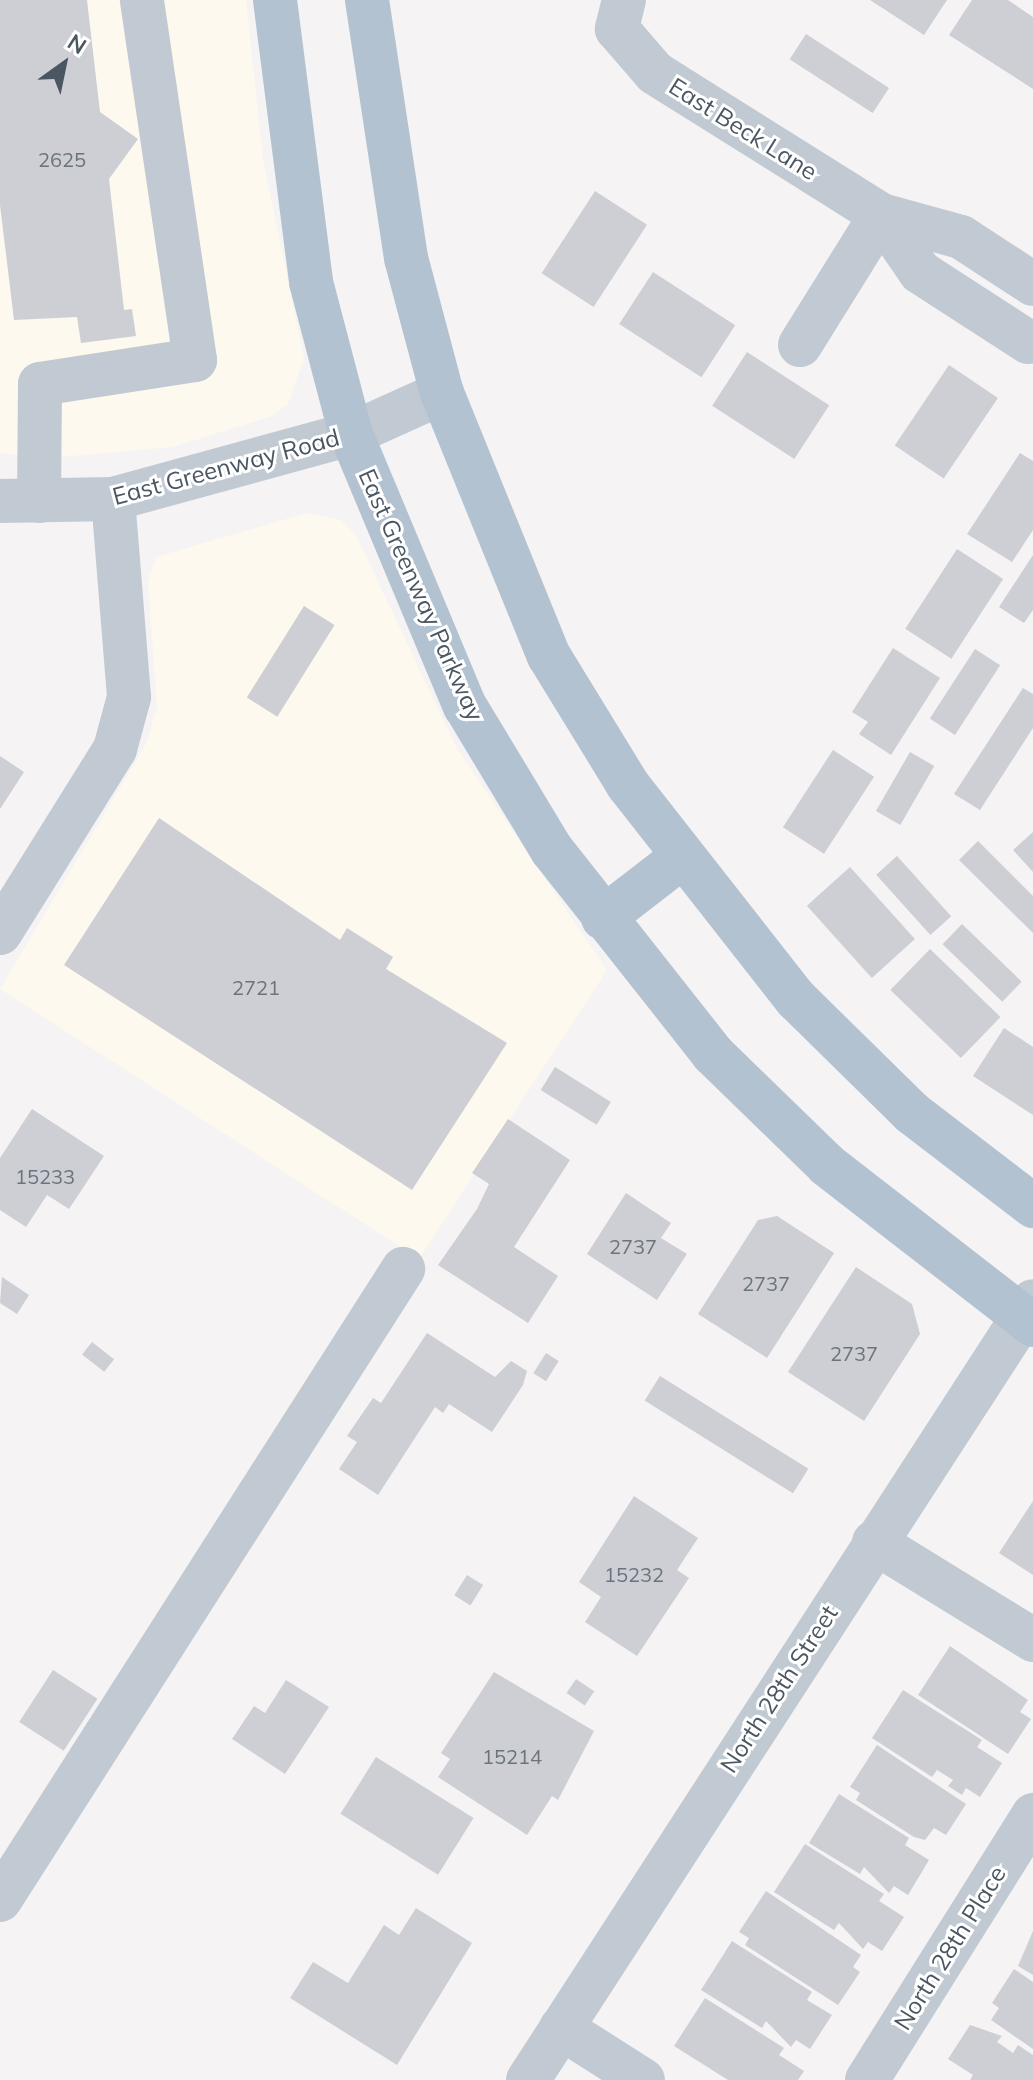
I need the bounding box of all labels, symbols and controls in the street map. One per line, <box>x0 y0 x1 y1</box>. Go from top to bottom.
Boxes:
north arrow <box>24 24 104 104</box>
text: N <box>62 28 92 60</box>
street label: East Beck Lane <box>664 72 822 186</box>
house number: 2625 <box>38 147 86 171</box>
street label: East Greenway Road <box>109 423 343 511</box>
street label: East Greenway Parkway <box>352 465 490 725</box>
house number: 2721 <box>232 975 280 999</box>
house number: 15233 <box>15 1164 75 1188</box>
house number: 2737 <box>609 1234 657 1258</box>
house number: 2737 <box>742 1271 790 1295</box>
house number: 2737 <box>830 1341 878 1365</box>
house number: 15232 <box>604 1562 664 1586</box>
street label: North 28th Street <box>714 1600 844 1778</box>
house number: 15214 <box>482 1744 542 1768</box>
street label: North 28th Place <box>888 1861 1012 2035</box>

